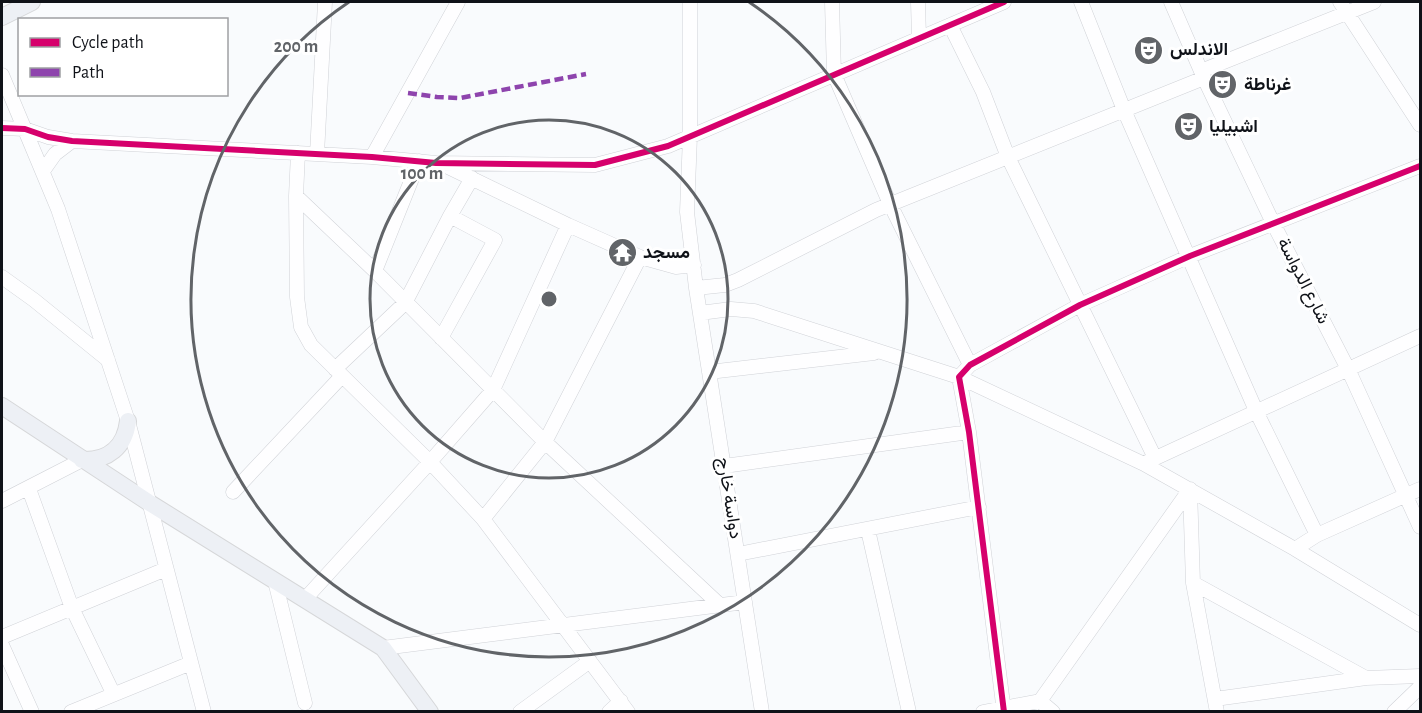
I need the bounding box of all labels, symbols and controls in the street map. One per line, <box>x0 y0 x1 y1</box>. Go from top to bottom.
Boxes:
legend <box>18 18 228 96</box>
text: Cycle path <box>72 34 144 52</box>
theatre icon: الاندلس <box>1133 34 1165 66</box>
text: 200 m <box>274 38 318 56</box>
place label: الاندلس <box>1170 41 1228 60</box>
text: Path <box>72 64 104 82</box>
theatre icon: غرناطة <box>1207 69 1239 101</box>
place label: غرناطة <box>1244 76 1291 95</box>
theatre icon: اشبيليا <box>1172 111 1204 143</box>
place label: اشبيليا <box>1209 118 1258 137</box>
text: 100 m <box>401 165 443 183</box>
street label: شارع الدواسة <box>1272 235 1332 328</box>
temple icon: مسجد <box>606 237 638 269</box>
place label: مسجد <box>643 244 690 263</box>
centre of rings <box>539 289 559 309</box>
street label: دواسة خارج <box>712 456 744 540</box>

